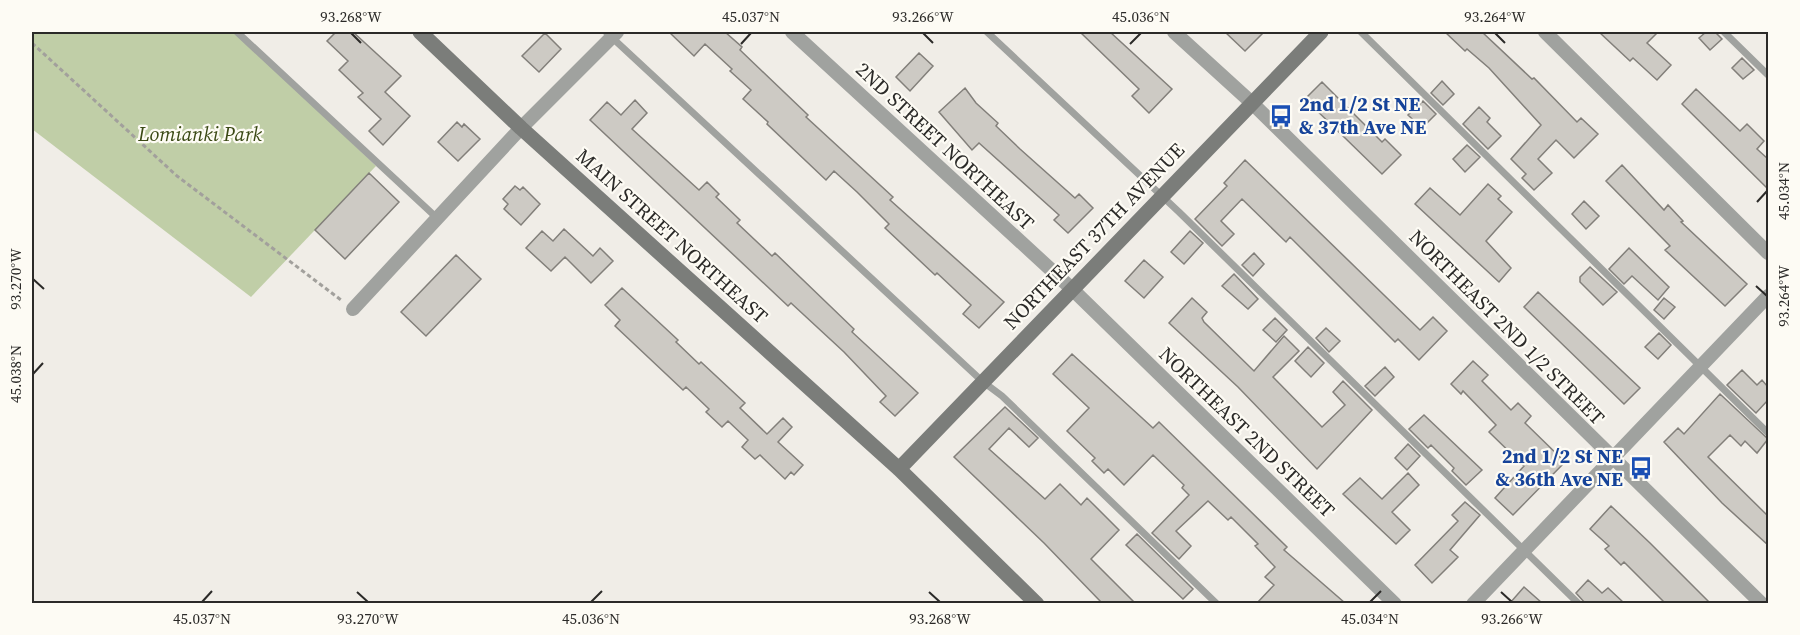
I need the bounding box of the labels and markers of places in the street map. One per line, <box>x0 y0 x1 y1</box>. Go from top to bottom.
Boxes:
place label: 2nd 1/2 St NE & 37th Ave NE <box>1299 90 1427 141</box>
bus stop icon: 2nd 1/2 St NE & 37th Ave NE <box>1268 103 1294 129</box>
place label: 2nd 1/2 St NE & 36th Ave NE <box>1496 442 1623 493</box>
bus stop icon: 2nd 1/2 St NE & 36th Ave NE <box>1628 455 1654 481</box>

